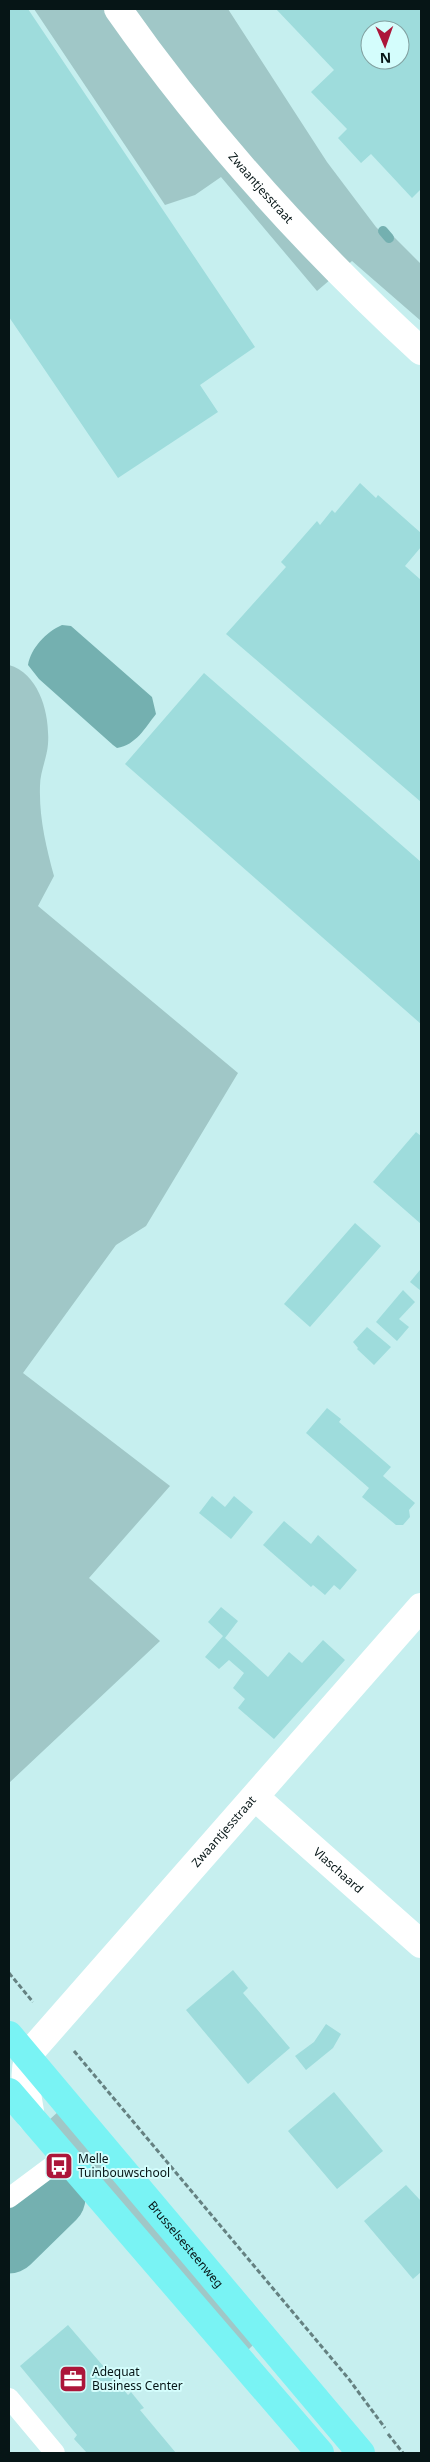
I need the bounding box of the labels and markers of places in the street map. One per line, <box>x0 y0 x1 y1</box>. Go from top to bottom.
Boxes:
place label: Melle Tuinbouwschool <box>78 2150 170 2181</box>
bus stop icon: Melle Tuinbouwschool <box>44 2151 74 2181</box>
place label: Adequat Business Center <box>92 2363 183 2394</box>
office icon: Adequat Business Center <box>58 2364 88 2394</box>

